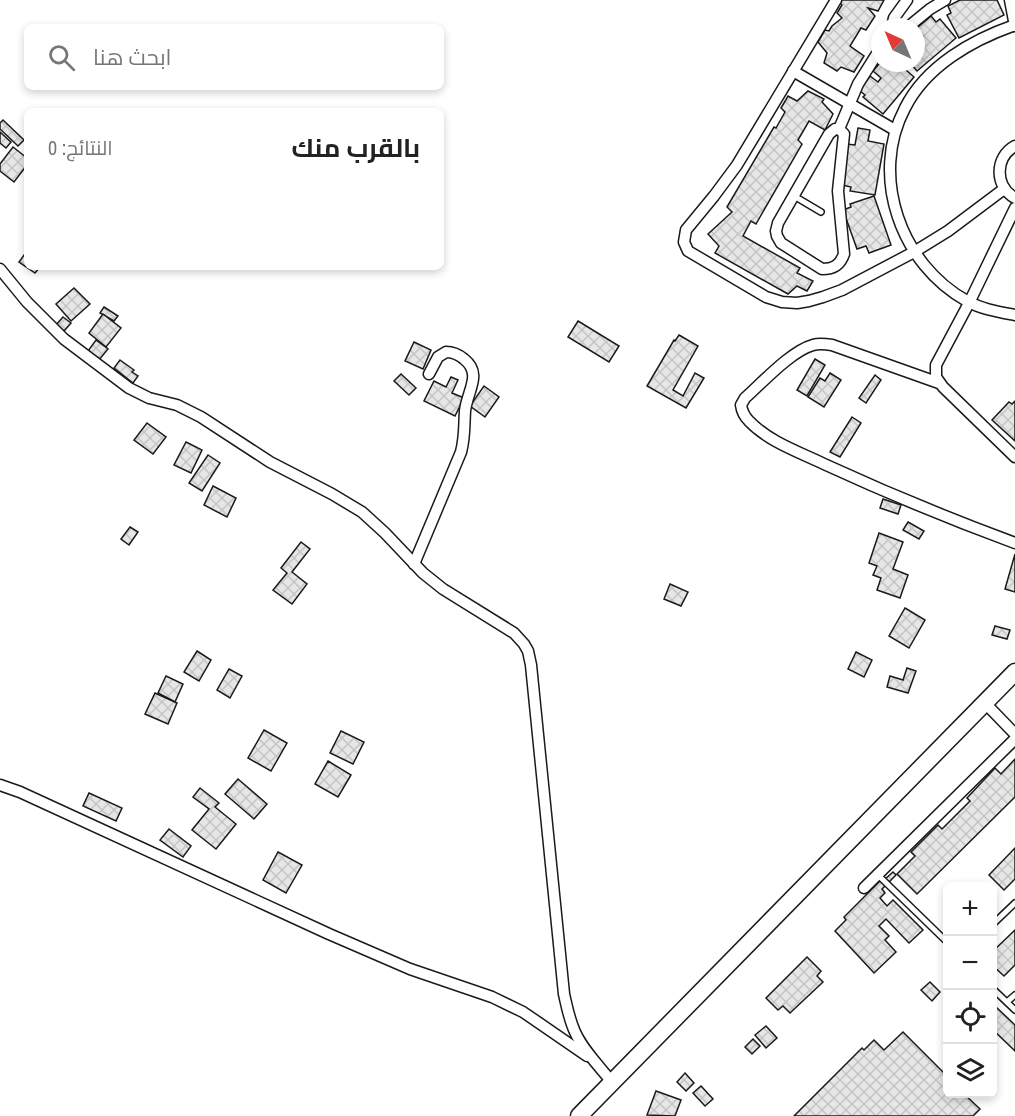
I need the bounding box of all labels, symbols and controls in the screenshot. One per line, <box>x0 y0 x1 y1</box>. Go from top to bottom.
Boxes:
north arrow <box>871 18 925 72</box>
search box <box>24 24 444 90</box>
icon: search <box>45 41 78 74</box>
text: ابحث هنا <box>93 42 172 72</box>
text: بالقرب منك <box>291 130 420 165</box>
text: النتائج: 0 <box>48 134 113 161</box>
map controls <box>943 882 997 1098</box>
button: + <box>943 882 997 936</box>
button: − <box>943 936 997 990</box>
button: locate <box>943 990 997 1044</box>
button: layers <box>943 1044 997 1098</box>

